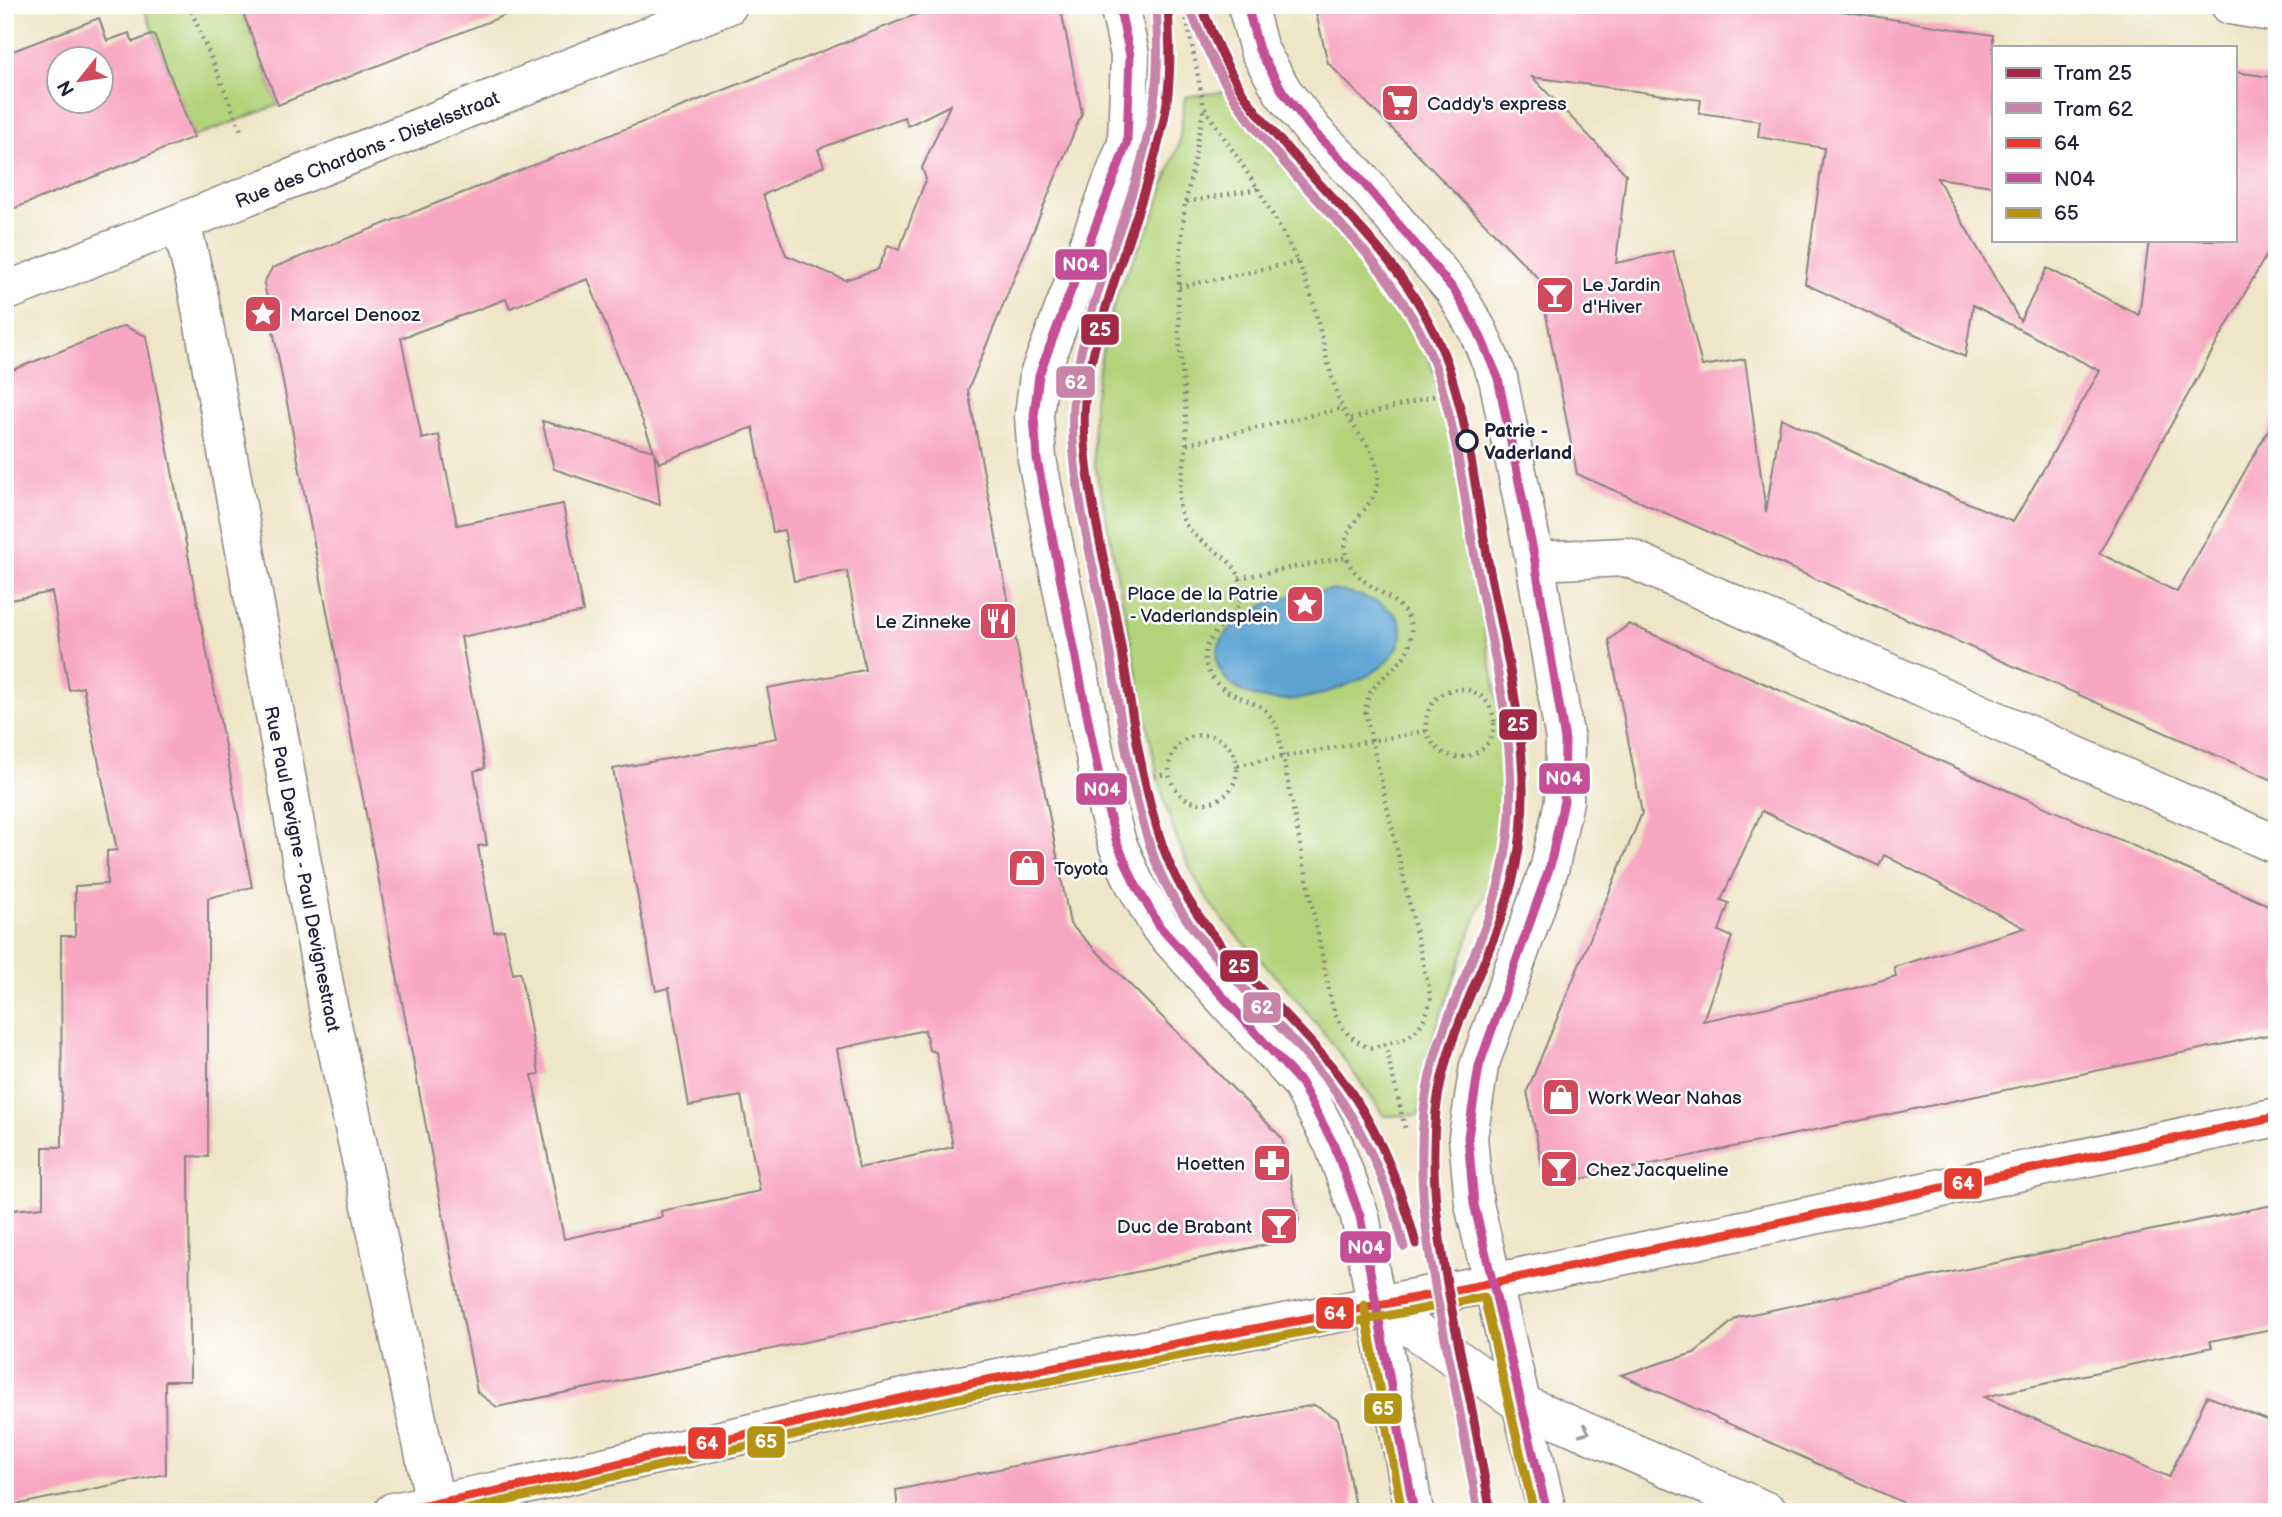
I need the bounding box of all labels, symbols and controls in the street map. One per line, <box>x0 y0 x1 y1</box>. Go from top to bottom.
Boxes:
north arrow <box>46 46 116 116</box>
legend <box>1992 46 2236 242</box>
text: Tram 25 <box>2054 61 2132 86</box>
text: N <box>53 76 80 100</box>
supermarket icon: Caddy's express <box>1379 82 1421 124</box>
street label: Rue des Chardons - Distelsstraat <box>232 87 503 214</box>
place label: Caddy's express <box>1427 93 1567 116</box>
text: Tram 62 <box>2054 97 2133 122</box>
text: 64 <box>2054 131 2080 156</box>
text: N04 <box>2054 167 2095 192</box>
text: 65 <box>2054 201 2079 226</box>
line badge: N04 <box>1054 248 1108 281</box>
text: N04 <box>1062 254 1100 277</box>
bar icon: Le Jardin d'Hiver <box>1534 274 1576 316</box>
place label: Le Jardin d'Hiver <box>1582 274 1661 319</box>
place icon: Marcel Denooz <box>242 293 284 335</box>
place label: Marcel Denooz <box>290 304 421 327</box>
line badge: 25 <box>1080 313 1120 346</box>
text: 25 <box>1089 319 1111 342</box>
line badge: 62 <box>1055 365 1096 399</box>
text: 62 <box>1065 372 1088 395</box>
place label: Patrie - Vaderland <box>1484 420 1572 465</box>
marker: Patrie - Vaderland <box>1456 430 1478 452</box>
place label: Place de la Patrie - Vaderlandsplein <box>1127 583 1278 628</box>
place icon: Place de la Patrie - Vaderlandsplein <box>1284 583 1326 625</box>
restaurant icon: Le Zinneke <box>977 600 1019 642</box>
place label: Le Zinneke <box>875 611 971 634</box>
street label: Rue Paul Devigne - Paul Devignestraat <box>259 704 344 1034</box>
line badge: 25 <box>1498 708 1538 741</box>
text: 25 <box>1507 714 1529 737</box>
line badge: N04 <box>1538 762 1591 795</box>
text: N04 <box>1545 768 1583 791</box>
line badge: N04 <box>1075 772 1128 806</box>
text: N04 <box>1083 779 1121 802</box>
shop icon: Toyota <box>1006 847 1048 889</box>
place label: Toyota <box>1054 858 1109 881</box>
line badge: 25 <box>1219 949 1259 983</box>
text: 25 <box>1228 956 1250 979</box>
line badge: 62 <box>1242 991 1282 1024</box>
text: 62 <box>1251 997 1274 1020</box>
shop icon: Work Wear Nahas <box>1540 1076 1582 1118</box>
place label: Work Wear Nahas <box>1588 1087 1742 1110</box>
pharmacy icon: Hoetten <box>1251 1142 1293 1184</box>
bar icon: Chez Jacqueline <box>1538 1148 1580 1190</box>
place label: Hoetten <box>1176 1153 1245 1176</box>
place label: Chez Jacqueline <box>1586 1159 1729 1182</box>
line badge: 64 <box>1943 1167 1983 1200</box>
text: 64 <box>1952 1173 1974 1196</box>
bar icon: Duc de Brabant <box>1258 1205 1300 1247</box>
place label: Duc de Brabant <box>1117 1216 1252 1239</box>
line badge: N04 <box>1339 1230 1392 1264</box>
text: N04 <box>1347 1237 1385 1260</box>
line badge: 64 <box>1315 1296 1355 1330</box>
text: 64 <box>1324 1303 1346 1326</box>
line badge: 65 <box>1363 1392 1403 1425</box>
text: 65 <box>1372 1398 1394 1421</box>
one-way arrow <box>1578 1422 1590 1436</box>
line badge: 65 <box>746 1425 786 1459</box>
line badge: 64 <box>687 1426 727 1460</box>
text: 65 <box>755 1431 777 1454</box>
text: 64 <box>696 1433 718 1456</box>

